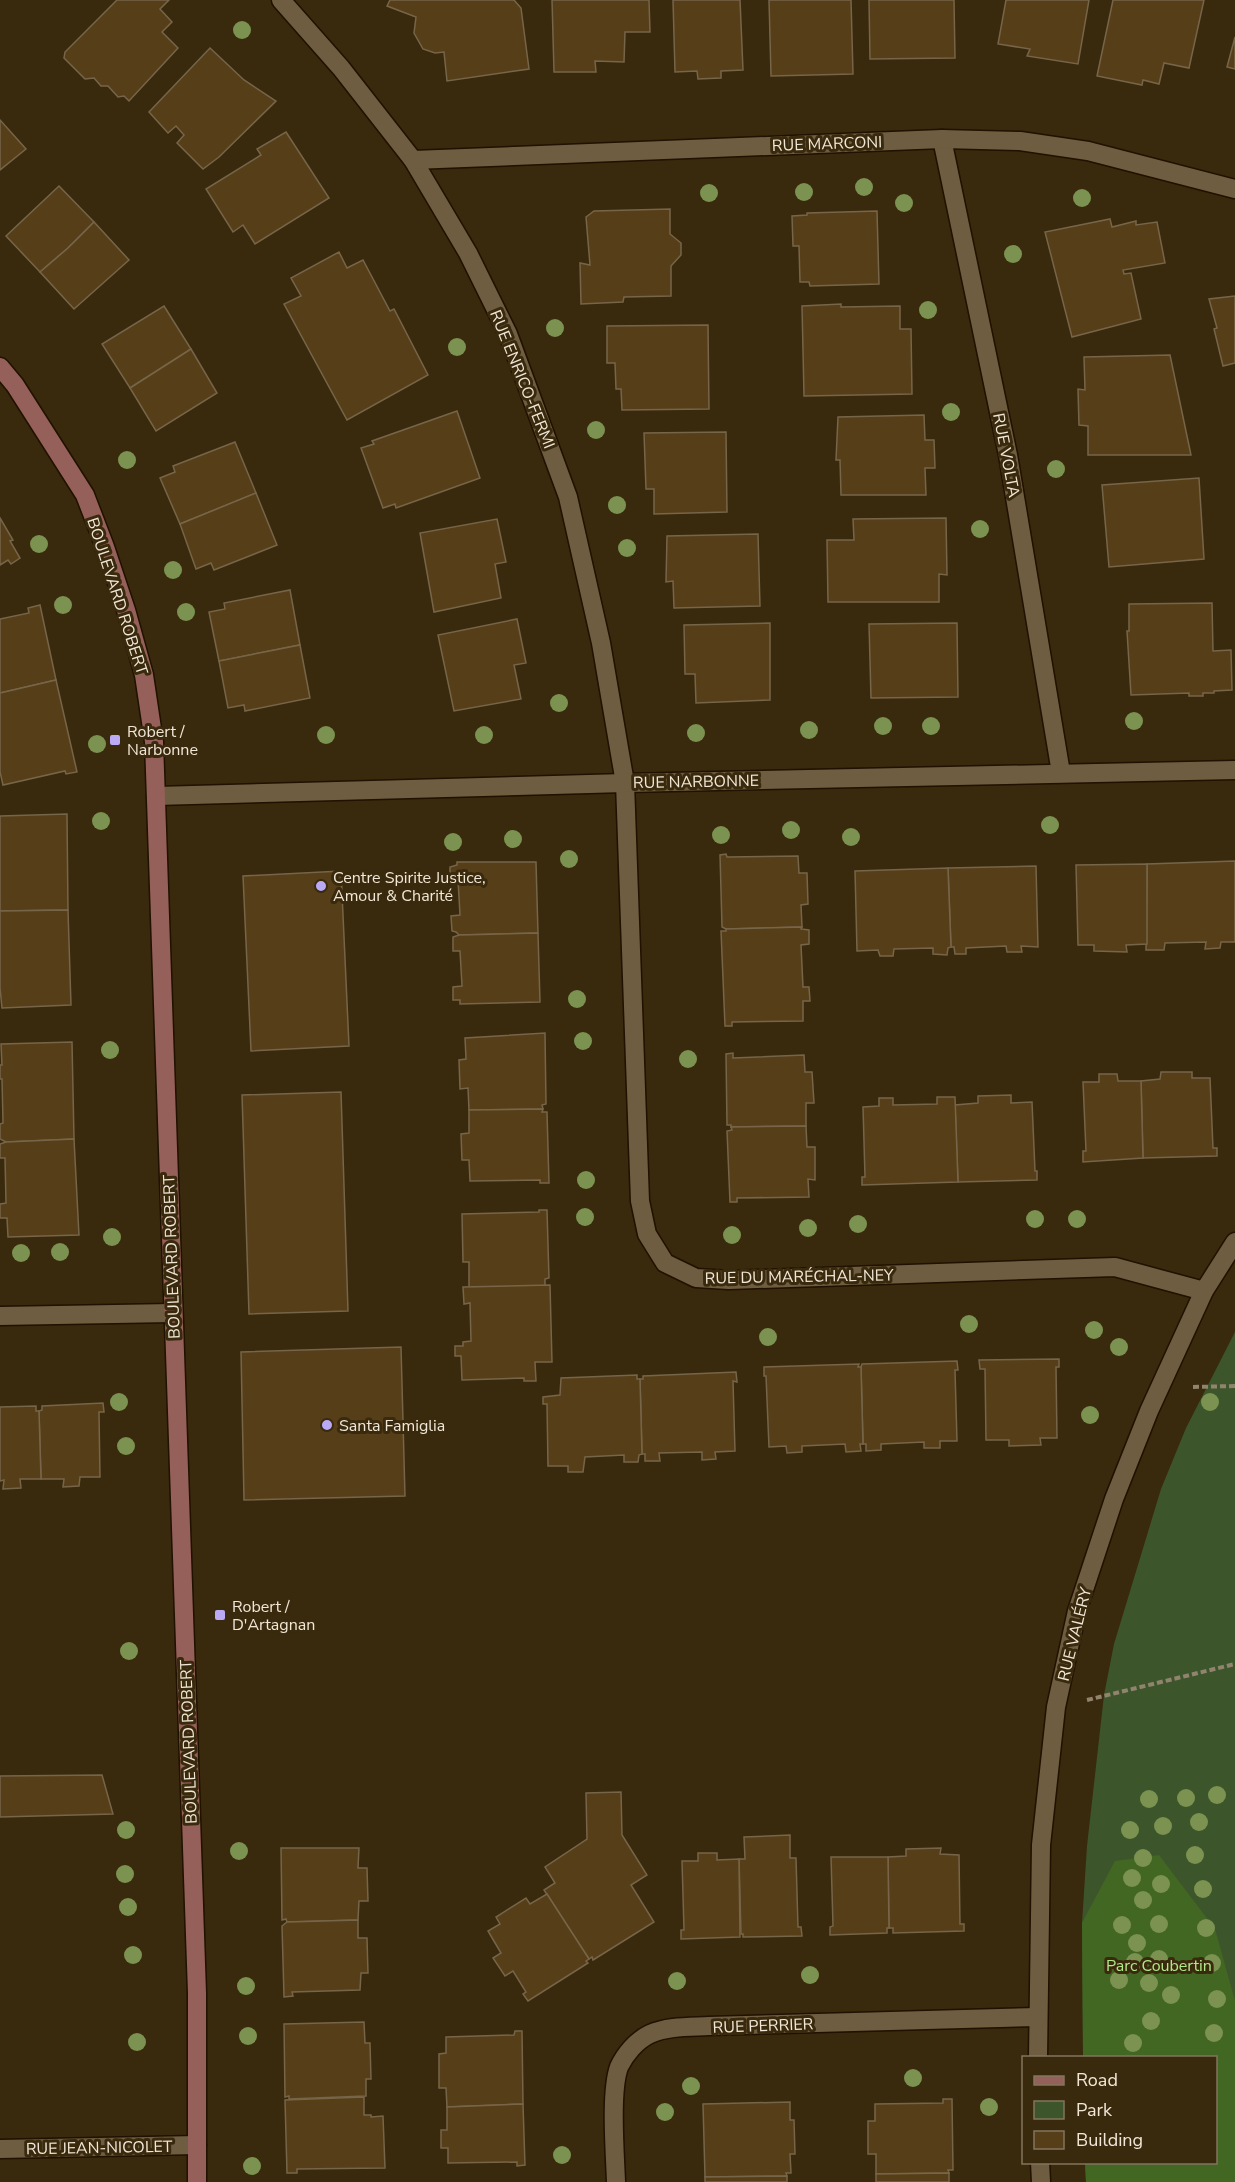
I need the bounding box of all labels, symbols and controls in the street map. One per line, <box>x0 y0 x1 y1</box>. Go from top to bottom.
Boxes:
street label: RUE MARCONI <box>771 131 883 157</box>
street label: RUE ENRICO-FERMI <box>484 307 560 452</box>
street label: RUE VOLTA <box>987 411 1025 500</box>
street label: BOULEVARD ROBERT <box>81 515 153 678</box>
place label: Robert / Narbonne <box>127 721 198 761</box>
marker: Robert / Narbonne <box>108 733 122 747</box>
street label: RUE NARBONNE <box>633 770 759 794</box>
place label: Centre Spirite Justice, Amour & Charité <box>333 867 486 907</box>
marker: Centre Spirite Justice, Amour & Charité <box>314 879 328 893</box>
street label: BOULEVARD ROBERT <box>158 1174 186 1339</box>
street label: RUE DU MARÉCHAL-NEY <box>704 1264 894 1290</box>
place label: Santa Famiglia <box>339 1415 445 1437</box>
marker: Santa Famiglia <box>320 1418 334 1432</box>
street label: RUE VALÉRY <box>1053 1585 1097 1683</box>
place label: Robert / D'Artagnan <box>232 1596 315 1636</box>
marker: Robert / D'Artagnan <box>213 1608 227 1622</box>
street label: BOULEVARD ROBERT <box>175 1659 203 1824</box>
park label: Parc Coubertin <box>1106 1955 1212 1977</box>
street label: RUE PERRIER <box>712 2013 814 2039</box>
legend <box>1022 2056 1217 2164</box>
text: Road <box>1076 2068 1118 2092</box>
text: Park <box>1076 2098 1113 2122</box>
text: Building <box>1076 2128 1143 2152</box>
street label: RUE JEAN-NICOLET <box>26 2136 173 2160</box>

